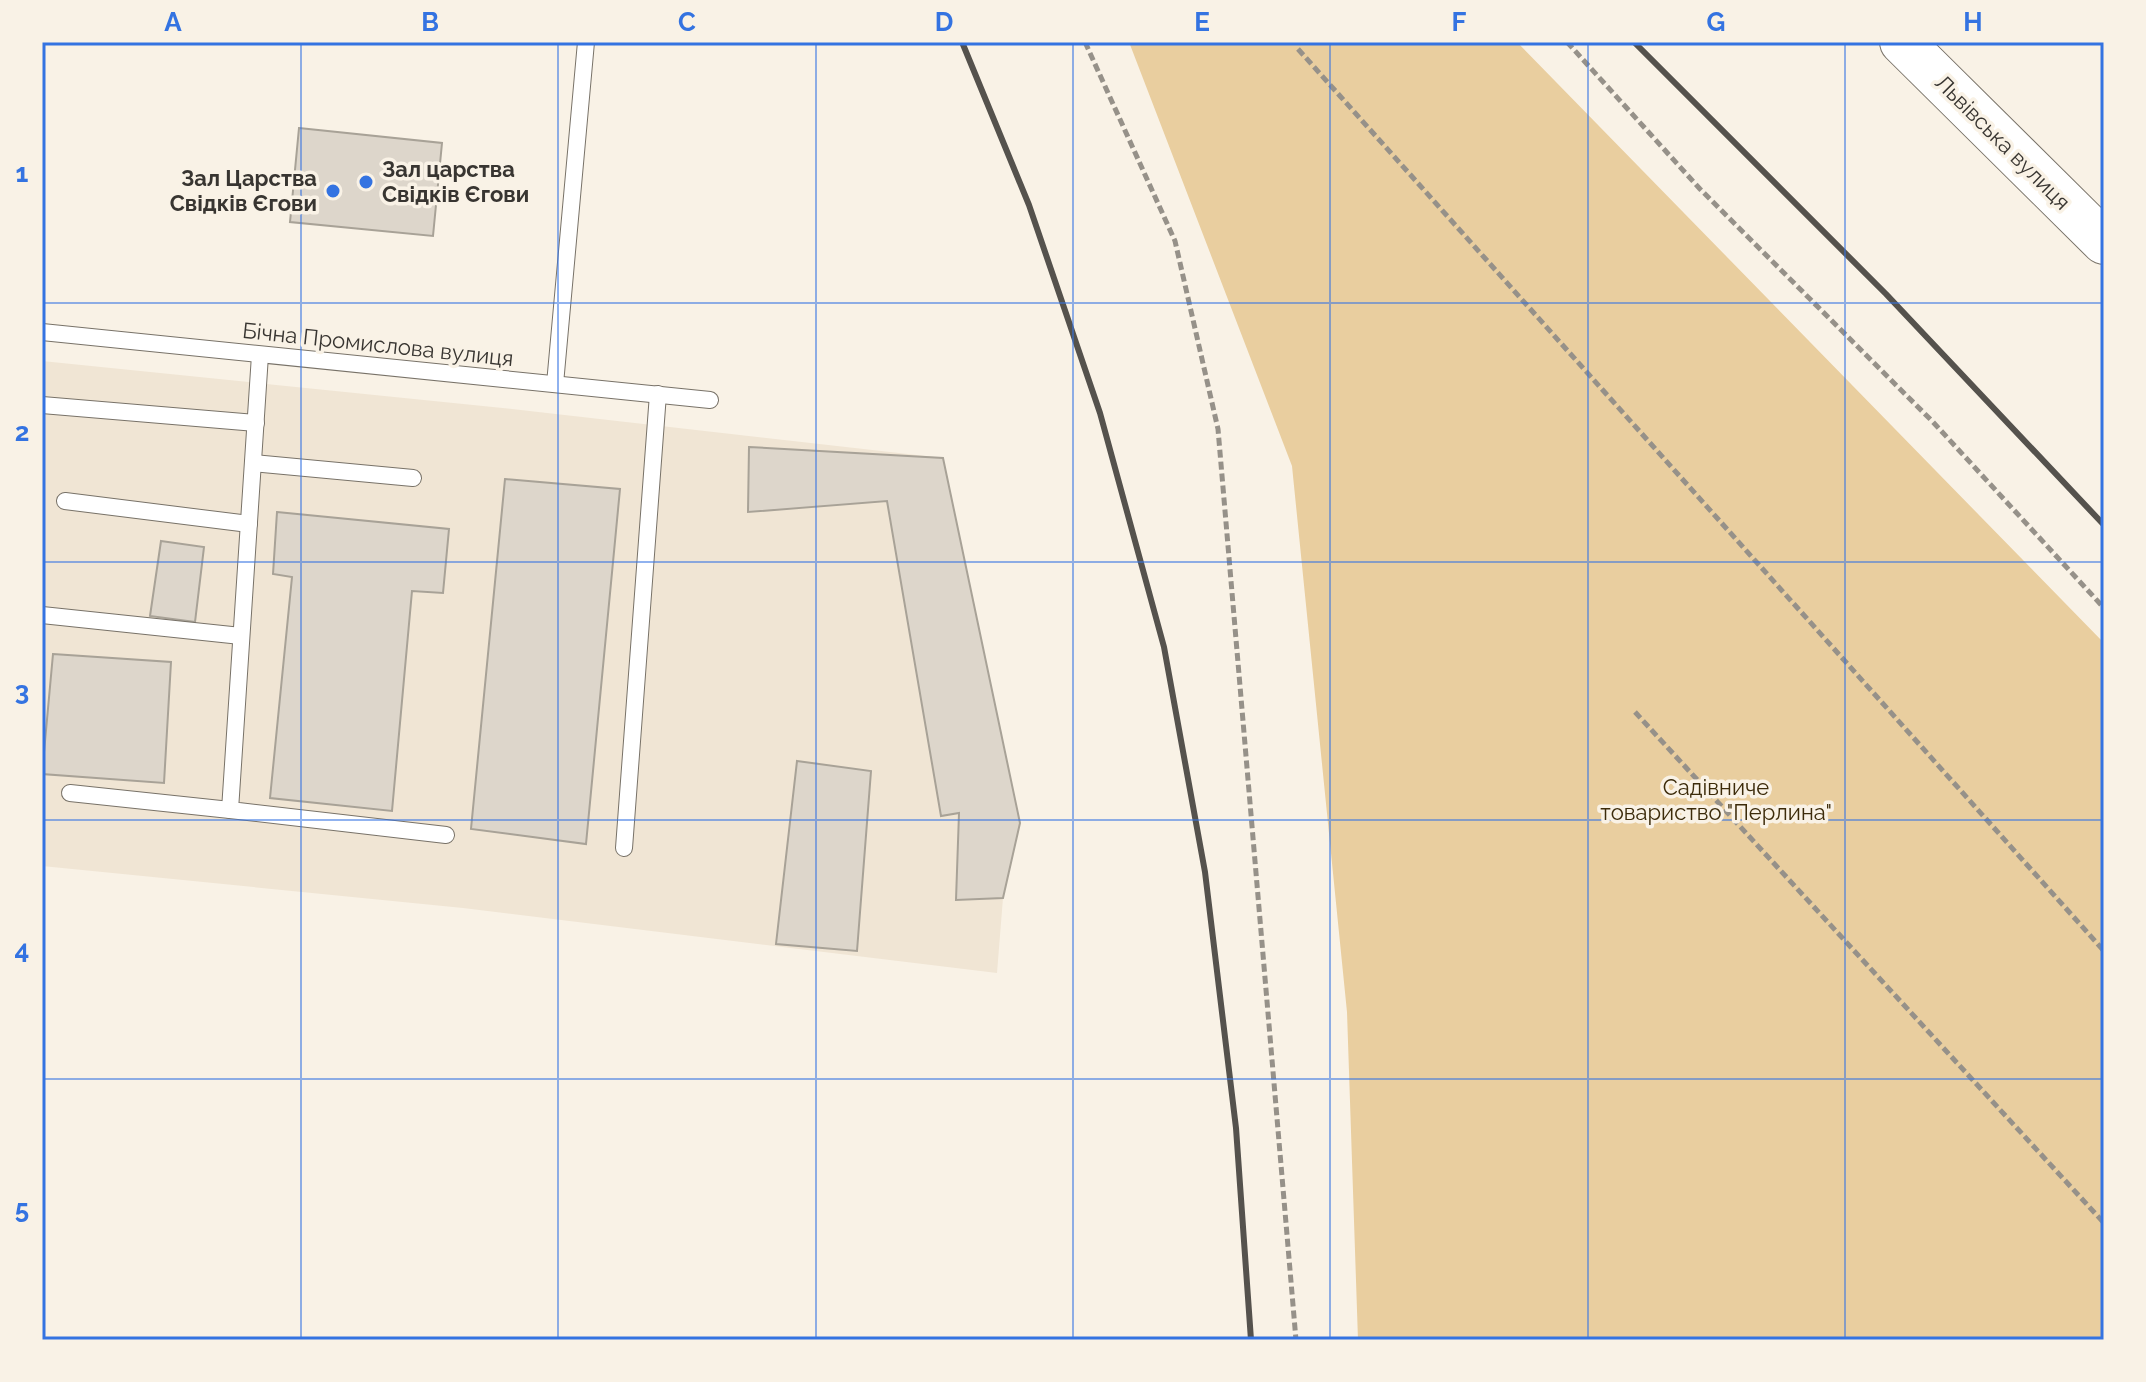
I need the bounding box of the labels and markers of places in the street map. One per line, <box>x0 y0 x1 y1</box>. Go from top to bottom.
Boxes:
place label: Зал царства Свідків Єгови <box>382 156 529 207</box>
place label: Зал Царства Свідків Єгови <box>170 165 317 216</box>
marker: Зал царства Свідків Єгови <box>357 173 375 191</box>
marker: Зал Царства Свідків Єгови <box>324 182 342 200</box>

